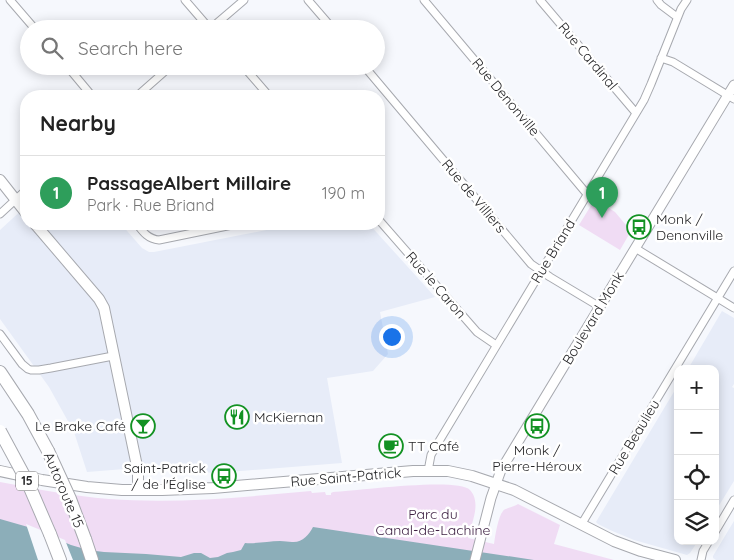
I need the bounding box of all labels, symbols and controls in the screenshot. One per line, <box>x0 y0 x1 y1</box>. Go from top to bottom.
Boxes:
street label: Rue Cardinal <box>554 18 622 94</box>
search box <box>20 20 385 75</box>
icon: search <box>38 34 66 62</box>
text: Search here <box>78 36 183 60</box>
street label: Rue Denonville <box>468 54 544 140</box>
text: Nearby <box>40 110 116 136</box>
street label: Rue de Villiers <box>438 155 510 237</box>
text: PassageAlbert Millaire <box>87 171 291 195</box>
pin: 1 <box>586 177 618 218</box>
text: 1 <box>53 183 59 203</box>
text: 190 m <box>322 183 365 203</box>
text: Park · Rue Briand <box>87 195 214 215</box>
place label: Monk / Denonville <box>656 210 723 244</box>
bus stop icon: Monk / Denonville <box>626 214 652 240</box>
street label: Rue Briand <box>527 216 579 286</box>
street label: Rue le Caron <box>402 248 470 322</box>
street label: Boulevard Monk <box>558 268 628 368</box>
your location <box>379 324 405 350</box>
map controls <box>674 365 719 545</box>
button: + <box>674 365 719 410</box>
street label: Rue Beaulieu <box>605 396 663 478</box>
restaurant icon: McKiernan <box>224 404 250 430</box>
place label: McKiernan <box>254 408 323 426</box>
button: − <box>674 410 719 455</box>
bar icon: Le Brake Café <box>130 413 156 439</box>
bus stop icon: Monk / Pierre-Héroux <box>524 413 550 439</box>
place label: Le Brake Café <box>35 417 126 435</box>
cafe icon: TT Café <box>378 433 404 459</box>
place label: TT Café <box>408 437 459 455</box>
place label: Monk / Pierre-Héroux <box>492 441 582 475</box>
street label: Autoroute 15 <box>40 449 88 531</box>
button: locate <box>674 455 719 500</box>
place label: Saint-Patrick / de l'Église <box>124 459 206 493</box>
bus stop icon: Saint-Patrick / de l'Église <box>211 463 237 489</box>
street label: Rue Saint-Patrick <box>290 463 402 491</box>
road number: 15 <box>16 472 38 491</box>
button: layers <box>674 500 719 545</box>
park label: Parc du Canal-de-Lachine <box>376 505 491 539</box>

